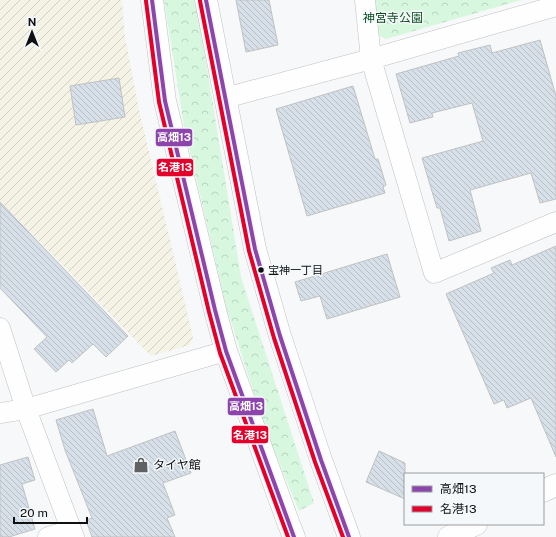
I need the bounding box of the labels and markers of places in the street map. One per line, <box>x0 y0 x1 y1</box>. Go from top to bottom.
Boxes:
place label: 宝神一丁目 <box>268 264 323 276</box>
marker: 宝神一丁目 <box>256 265 266 275</box>
shop icon: タイヤ館 <box>132 456 150 474</box>
place label: タイヤ館 <box>153 458 201 472</box>

